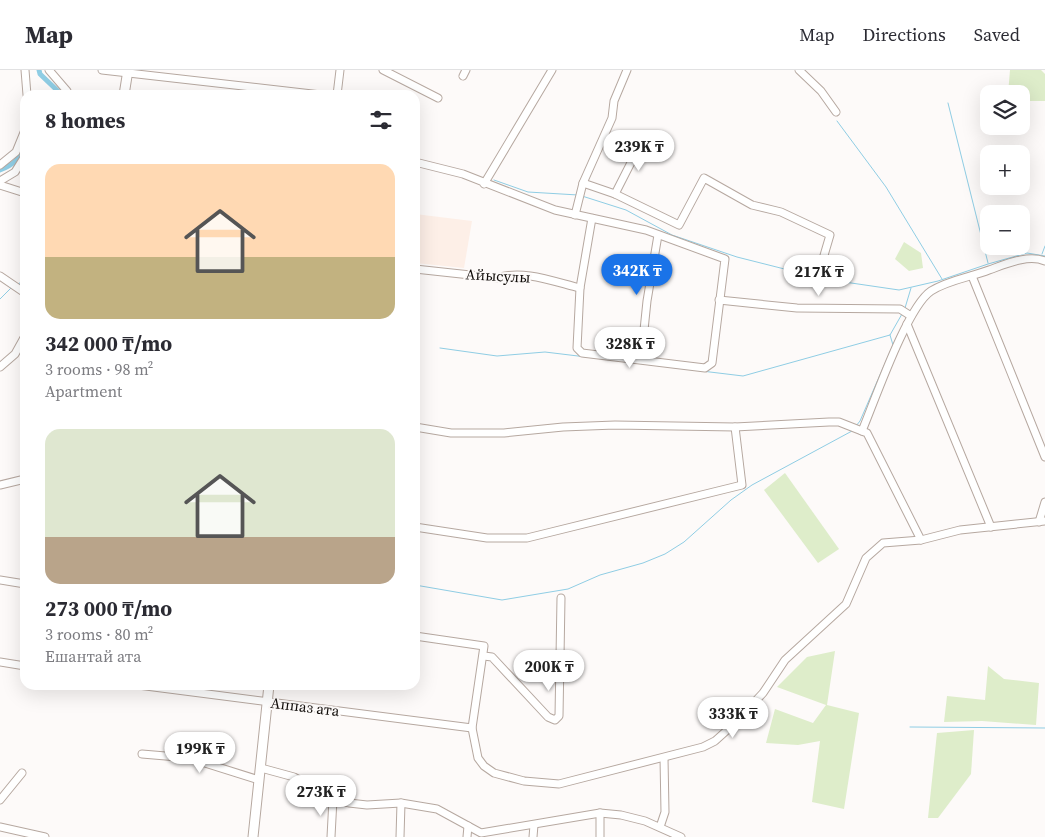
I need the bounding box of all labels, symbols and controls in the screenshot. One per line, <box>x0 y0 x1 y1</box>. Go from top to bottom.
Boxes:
text: Map <box>25 18 73 51</box>
text: Map <box>799 22 835 47</box>
text: Directions <box>863 22 946 47</box>
text: Saved <box>974 22 1020 47</box>
map controls <box>980 85 1030 255</box>
button: layers <box>980 85 1030 135</box>
text: 8 homes <box>45 106 125 135</box>
icon: filters <box>367 106 395 134</box>
pin: 239K ₸ <box>598 129 680 172</box>
text: 239K ₸ <box>614 135 664 157</box>
button: + <box>980 145 1030 195</box>
icon: home <box>175 196 265 286</box>
button: − <box>980 205 1030 255</box>
pin: 342K ₸ <box>596 254 678 296</box>
pin: 217K ₸ <box>778 254 860 297</box>
text: 342K ₸ <box>612 259 662 281</box>
text: 217K ₸ <box>794 260 844 282</box>
street label: Айысулы <box>465 263 531 288</box>
pin: 328K ₸ <box>589 326 671 369</box>
text: 342 000 ₸/mo <box>45 329 172 358</box>
text: 328K ₸ <box>605 332 655 354</box>
text: 3 rooms · 98 m² <box>45 358 153 380</box>
text: Apartment <box>45 380 122 402</box>
icon: home <box>175 461 265 551</box>
text: 273 000 ₸/mo <box>45 594 172 623</box>
text: 3 rooms · 80 m² <box>45 623 153 645</box>
text: Ешантай ата <box>45 645 141 667</box>
pin: 200K ₸ <box>508 650 590 692</box>
text: 200K ₸ <box>524 655 574 677</box>
street label: Аппаз ата <box>269 692 341 721</box>
pin: 333K ₸ <box>692 696 774 739</box>
text: 333K ₸ <box>708 702 758 724</box>
pin: 199K ₸ <box>159 732 241 774</box>
text: 199K ₸ <box>175 737 225 759</box>
pin: 273K ₸ <box>280 774 362 817</box>
text: 273K ₸ <box>296 780 346 802</box>

